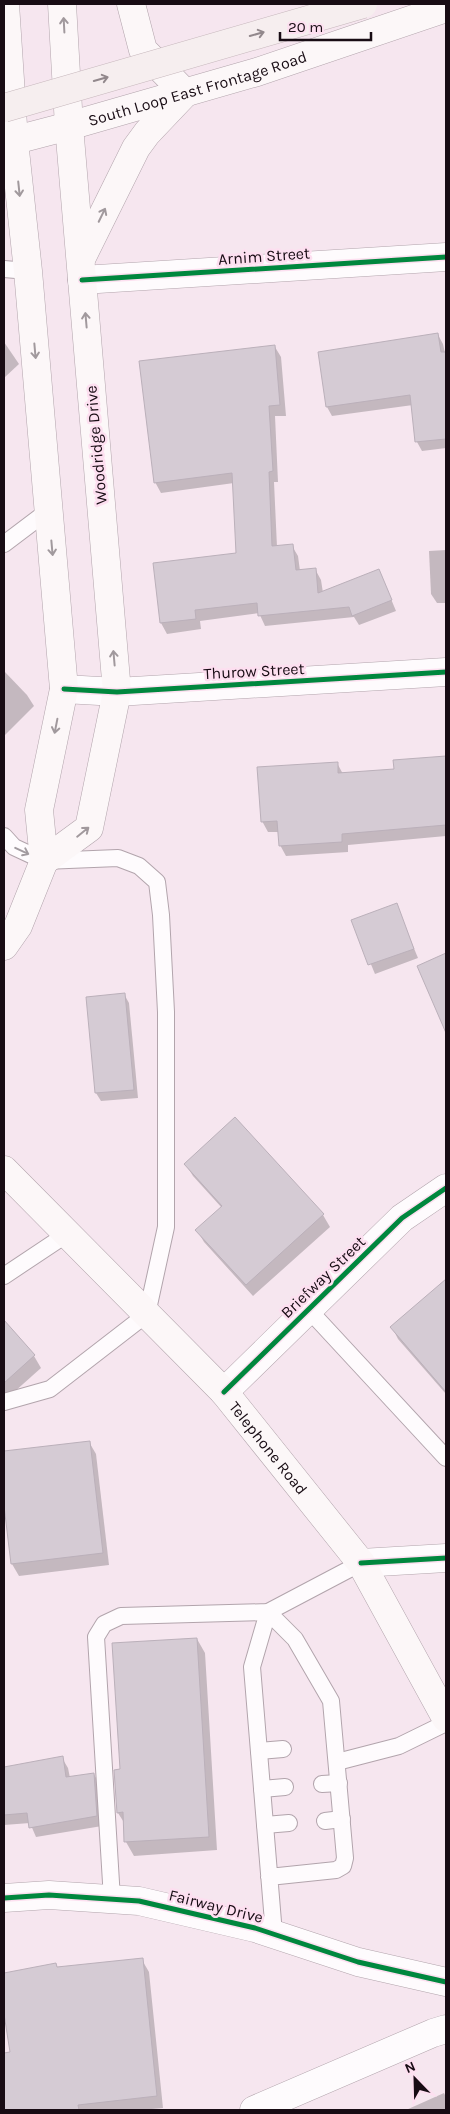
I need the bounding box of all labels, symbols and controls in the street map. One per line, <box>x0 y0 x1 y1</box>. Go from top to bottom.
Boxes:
scale bar <box>280 10 371 42</box>
one-way arrow <box>59 17 68 33</box>
text: 20 m <box>288 18 323 36</box>
one-way arrow <box>249 29 265 39</box>
street label: South Loop East Frontage Road <box>86 46 309 130</box>
one-way arrow <box>93 74 109 84</box>
one-way arrow <box>14 181 24 197</box>
one-way arrow <box>98 208 107 223</box>
street label: Arnim Street <box>217 243 311 269</box>
one-way arrow <box>81 312 90 328</box>
one-way arrow <box>30 342 40 358</box>
street label: Woodridge Drive <box>81 385 111 505</box>
one-way arrow <box>47 539 56 555</box>
one-way arrow <box>109 651 119 667</box>
street label: Thurow Street <box>203 659 305 683</box>
one-way arrow <box>51 718 60 734</box>
one-way arrow <box>76 827 89 838</box>
one-way arrow <box>14 846 29 856</box>
street label: Briefway Street <box>277 1232 369 1322</box>
street label: Telephone Road <box>226 1397 312 1498</box>
street label: Fairway Drive <box>167 1885 265 1927</box>
north arrow <box>390 2054 440 2104</box>
text: N <box>402 2058 418 2077</box>

